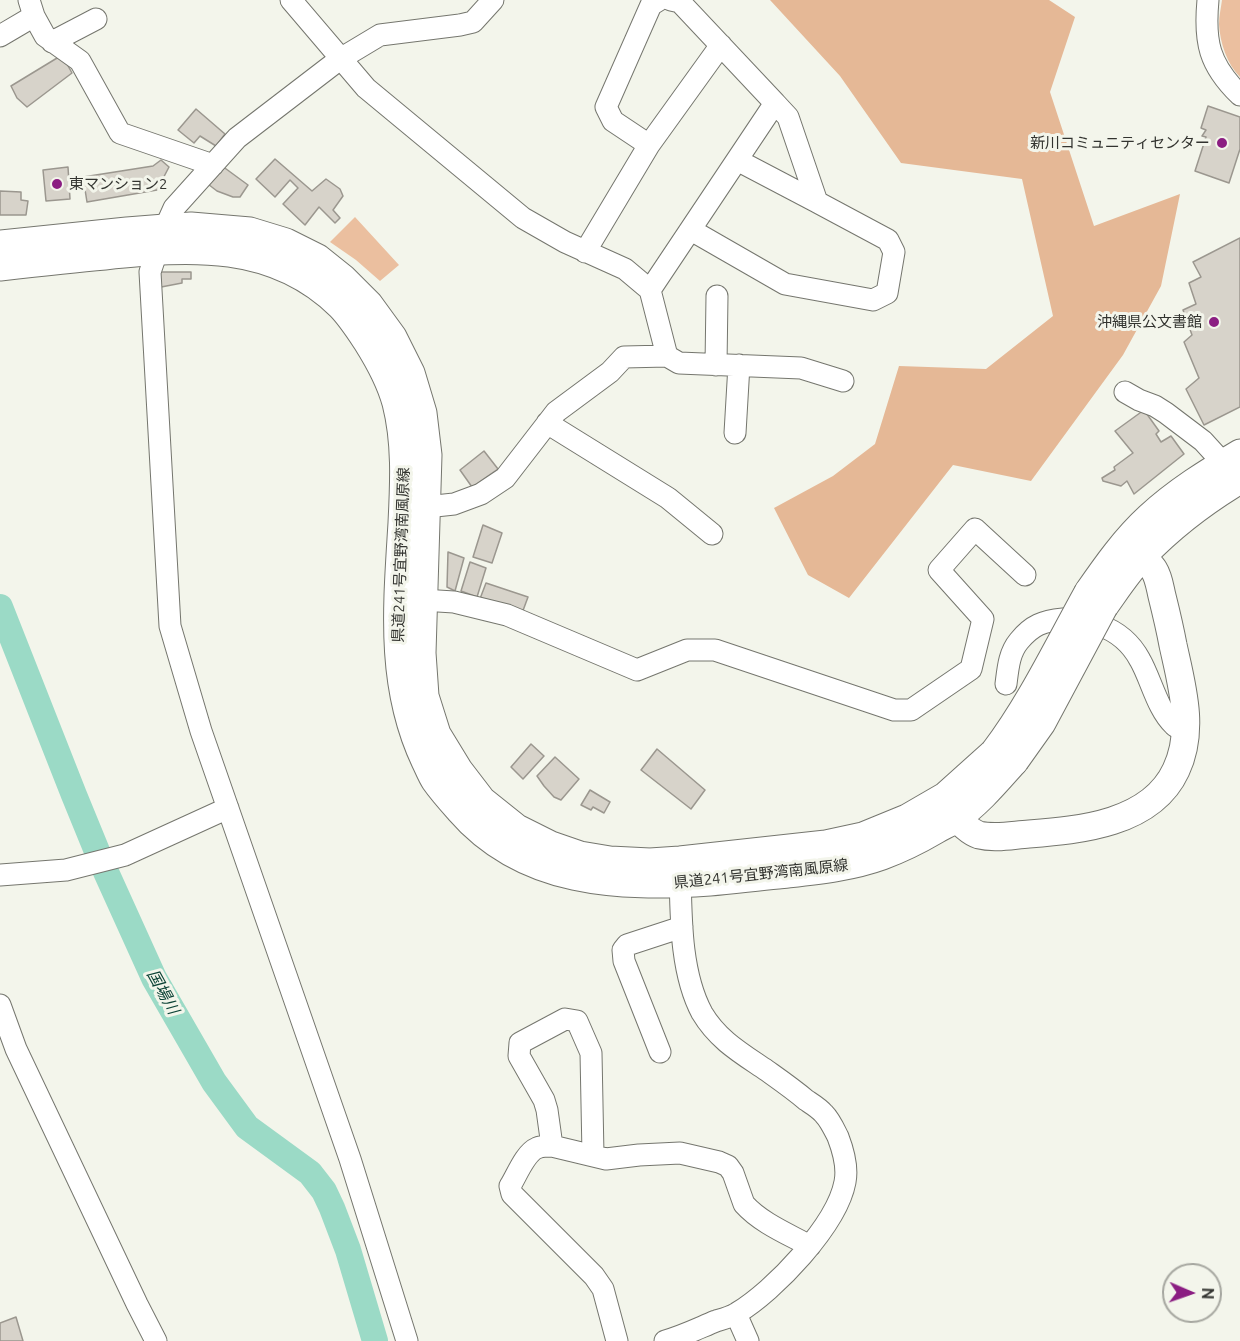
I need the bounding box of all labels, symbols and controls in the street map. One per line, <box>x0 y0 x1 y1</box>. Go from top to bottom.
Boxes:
place label: 新川コミュニティセンター <box>1030 134 1210 152</box>
marker: 新川コミュニティセンター <box>1215 136 1229 150</box>
place label: 東マンション2 <box>69 175 167 193</box>
marker: 東マンション2 <box>50 177 64 191</box>
place label: 沖縄県公文書館 <box>1097 313 1202 331</box>
marker: 沖縄県公文書館 <box>1207 315 1221 329</box>
street label: 県道241号宜野湾南風原線 <box>389 467 413 643</box>
street label: 県道241号宜野湾南風原線 <box>673 856 849 892</box>
water label: 国場川 <box>143 966 183 1018</box>
north arrow <box>1162 1263 1222 1323</box>
text: N <box>1199 1287 1217 1300</box>

